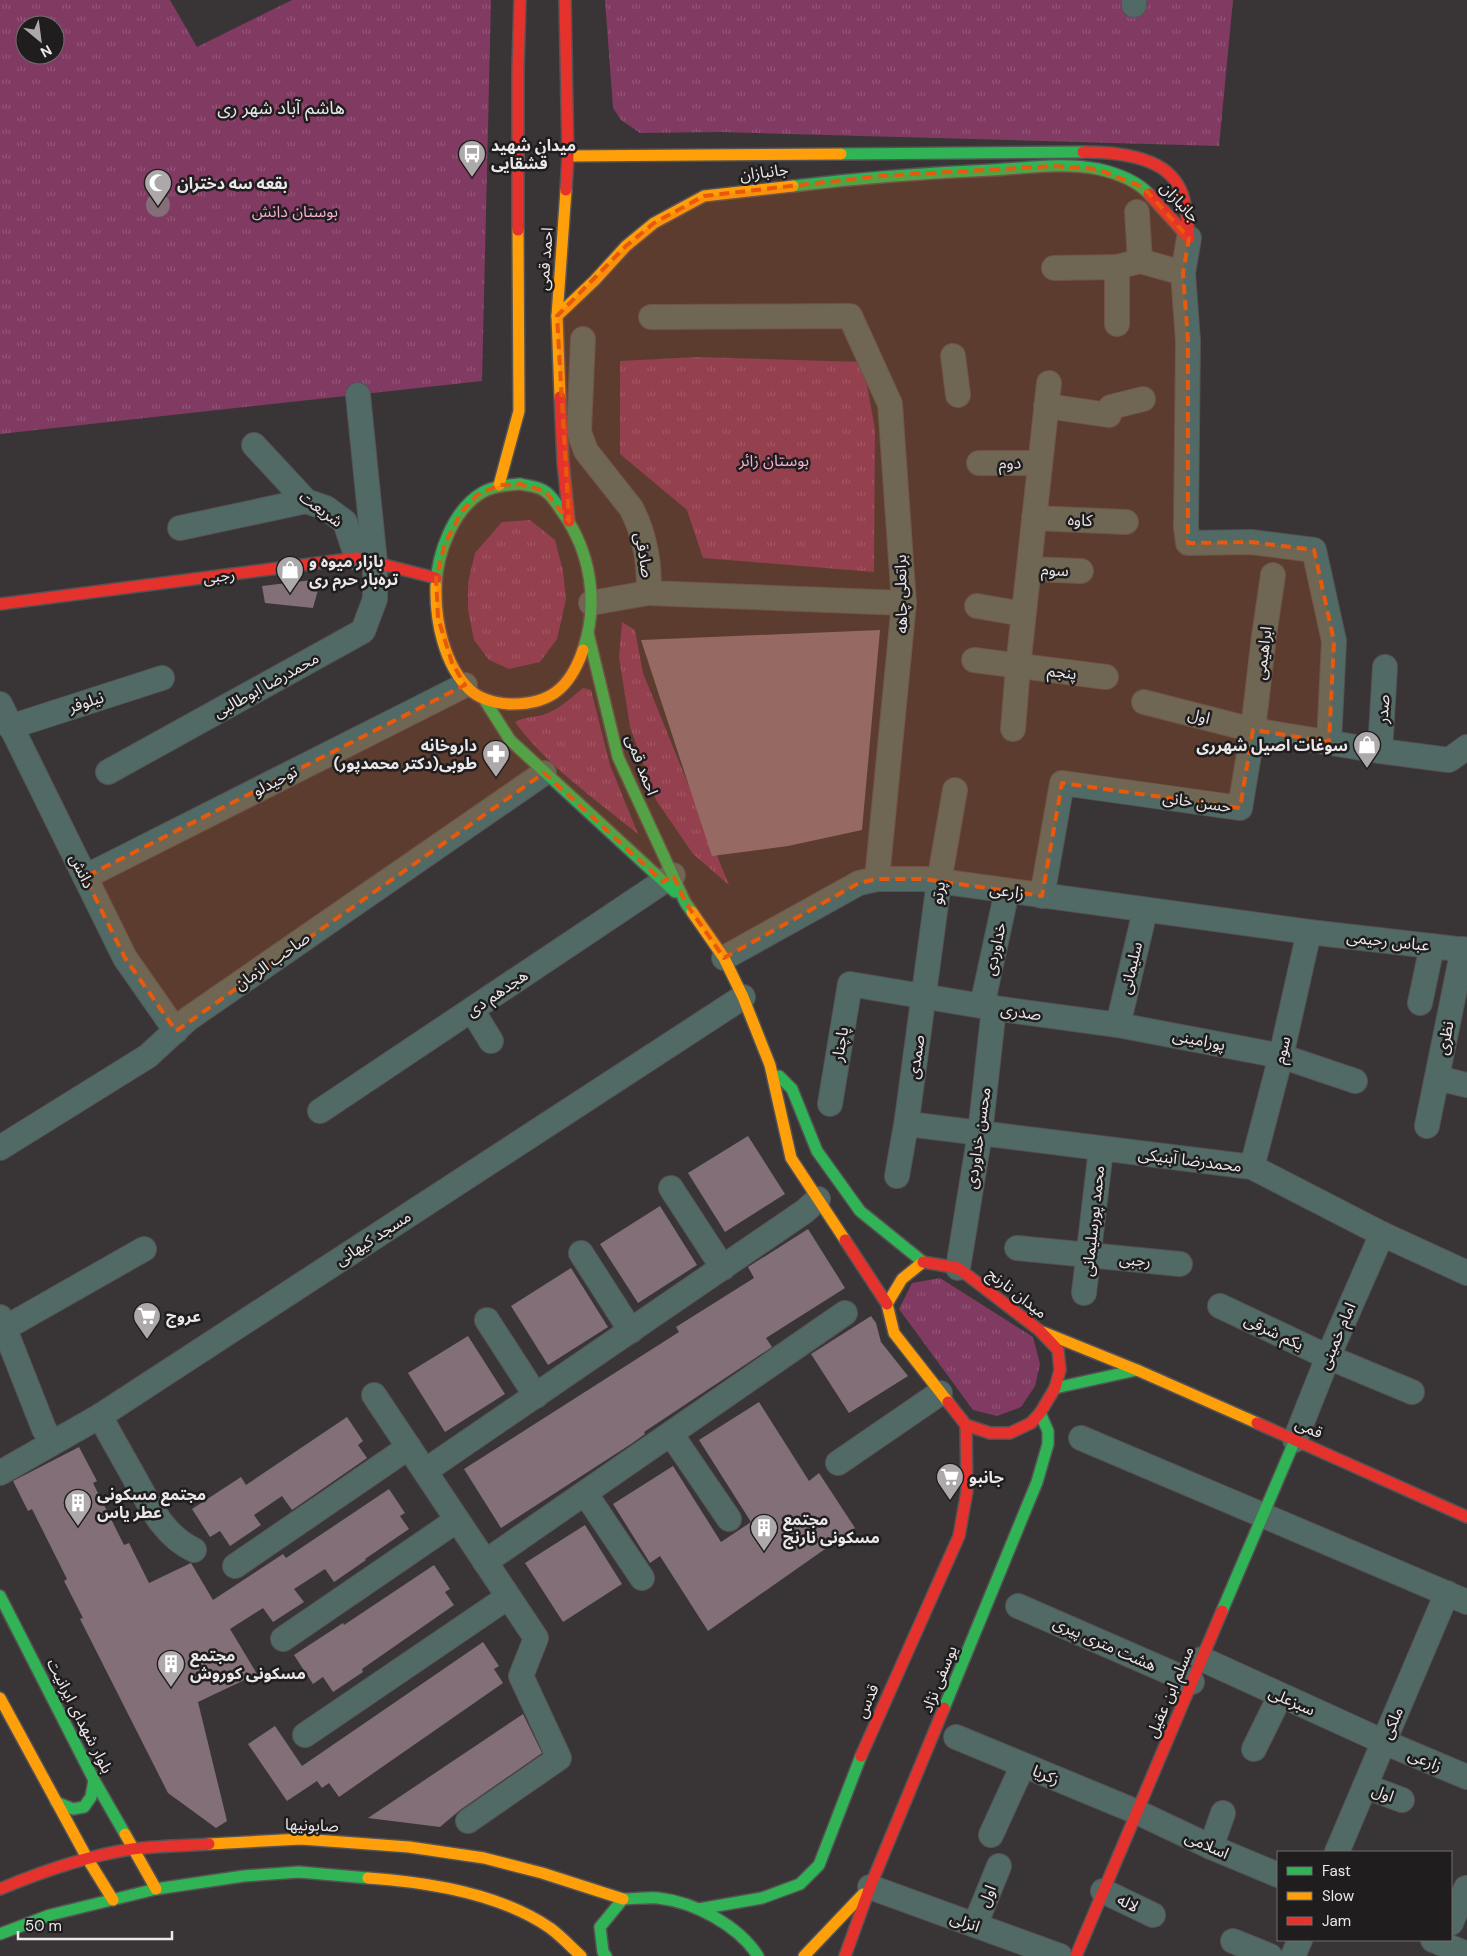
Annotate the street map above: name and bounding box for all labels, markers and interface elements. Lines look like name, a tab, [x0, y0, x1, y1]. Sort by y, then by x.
north arrow	[15, 15, 65, 65]
text: N	[37, 41, 55, 62]
district label: هاشم آباد شهر ری	[217, 96, 345, 121]
place label: میدان شهید قشقایی	[491, 135, 576, 174]
bus stop icon: میدان شهید قشقایی	[457, 139, 487, 178]
street label: جانبازان	[739, 159, 789, 185]
mosque icon: بقعه سه دختران	[143, 168, 173, 207]
place label: بقعه سه دختران	[177, 173, 288, 194]
street label: جانبازان	[1156, 177, 1204, 227]
park label: بوستان دانش	[252, 201, 338, 222]
street label: احمد قمی	[532, 227, 558, 291]
park label: بوستان زائر	[738, 450, 809, 471]
street label: دوم	[999, 452, 1021, 476]
street label: شریعت	[295, 486, 347, 532]
street label: کاوه	[1067, 509, 1093, 531]
street label: صادقی	[630, 531, 658, 579]
place label: بازار میوه و تره‌بار حرم ری	[309, 551, 398, 591]
street label: براتعلی چاهه	[890, 554, 912, 634]
shop icon: بازار میوه و تره‌بار حرم ری	[275, 555, 305, 594]
street label: سوم	[1040, 559, 1069, 583]
street label: رجبی	[202, 564, 236, 588]
street label: ابراهیمی	[1249, 625, 1277, 681]
street label: محمدرضا ابوطالبی	[209, 647, 323, 723]
street label: پنجم	[1046, 660, 1078, 686]
street label: نیلوفر	[65, 686, 106, 718]
street label: صدر	[1372, 694, 1394, 725]
street label: اول	[1186, 703, 1212, 729]
shop icon: سوغات اصیل شهرری	[1352, 730, 1382, 769]
street label: احمد قمی	[621, 732, 663, 798]
place label: داروخانه طوبی(دکتر محمدپور)	[333, 735, 477, 774]
place label: سوغات اصیل شهرری	[1196, 735, 1348, 756]
pharmacy icon: داروخانه طوبی(دکتر محمدپور)	[481, 739, 511, 778]
street label: توحیدلو	[249, 761, 301, 801]
street label: حسن خانی	[1161, 787, 1233, 817]
street label: دانش	[65, 850, 99, 892]
street label: زارعی	[988, 878, 1026, 904]
street label: پرتو	[926, 880, 950, 906]
street label: خداوردی	[979, 920, 1011, 978]
street label: عباس رحیمی	[1345, 926, 1431, 956]
street label: صاحب الزمان	[230, 927, 314, 995]
street label: سلیمانی	[1115, 940, 1147, 996]
street label: هجدهم دی	[462, 965, 533, 1023]
street label: صدری	[999, 999, 1043, 1025]
street label: نظری	[1431, 1019, 1459, 1057]
street label: پاچنار	[826, 1025, 853, 1064]
street label: پورامینی	[1171, 1025, 1227, 1056]
street label: صمدی	[903, 1034, 929, 1080]
street label: سوم	[1269, 1034, 1297, 1066]
street label: محسن خداوردی	[960, 1086, 996, 1190]
street label: محمدرضا آبنیکی	[1137, 1143, 1243, 1177]
street label: محمد پورسلیمانی	[1077, 1164, 1109, 1278]
street label: مسجد کیهانی	[331, 1206, 415, 1270]
street label: رجبی	[1118, 1248, 1152, 1272]
street label: میدان نارنج	[981, 1263, 1051, 1325]
street label: امام خمینی	[1314, 1299, 1362, 1373]
supermarket icon: عروج	[132, 1301, 162, 1340]
place label: عروج	[166, 1306, 201, 1328]
street label: یکم شرقی	[1240, 1309, 1307, 1357]
street label: قمی	[1292, 1413, 1326, 1443]
supermarket icon: جانبو	[935, 1462, 965, 1501]
place label: جانبو	[969, 1467, 1004, 1488]
place label: مجتمع مسکونی عطر یاس	[97, 1484, 206, 1523]
building icon: مجتمع مسکونی عطر یاس	[63, 1488, 93, 1527]
place label: مجتمع مسکونی نارنج	[783, 1509, 880, 1550]
building icon: مجتمع مسکونی نارنج	[749, 1513, 779, 1552]
street label: هشت متری پیری	[1050, 1612, 1160, 1676]
street label: یوسفی نژاد	[916, 1642, 962, 1716]
street label: مسلم ابن عقیل	[1141, 1643, 1201, 1742]
place label: مجتمع مسکونی کوروش	[190, 1645, 306, 1684]
building icon: مجتمع مسکونی کوروش	[156, 1649, 186, 1688]
street label: بلوار شهدای ایرانیت	[42, 1655, 118, 1777]
street label: قدس	[850, 1681, 884, 1721]
street label: سبزعلی	[1266, 1682, 1318, 1720]
street label: ملکی	[1376, 1704, 1408, 1742]
street label: زارعی	[1405, 1744, 1445, 1776]
street label: زکریا	[1029, 1760, 1063, 1790]
street label: اول	[1369, 1779, 1397, 1807]
street label: صابونیها	[285, 1814, 339, 1836]
street label: اسلامی	[1182, 1826, 1232, 1864]
legend	[1277, 1851, 1452, 1941]
text: Fast	[1322, 1861, 1351, 1881]
street label: اول	[973, 1882, 1001, 1910]
text: Slow	[1322, 1886, 1355, 1906]
street label: لاله	[1114, 1889, 1142, 1917]
street label: انزلی	[947, 1907, 983, 1937]
scale bar	[18, 1908, 171, 1940]
text: Jam	[1322, 1911, 1351, 1931]
text: 50 m	[25, 1916, 62, 1936]

